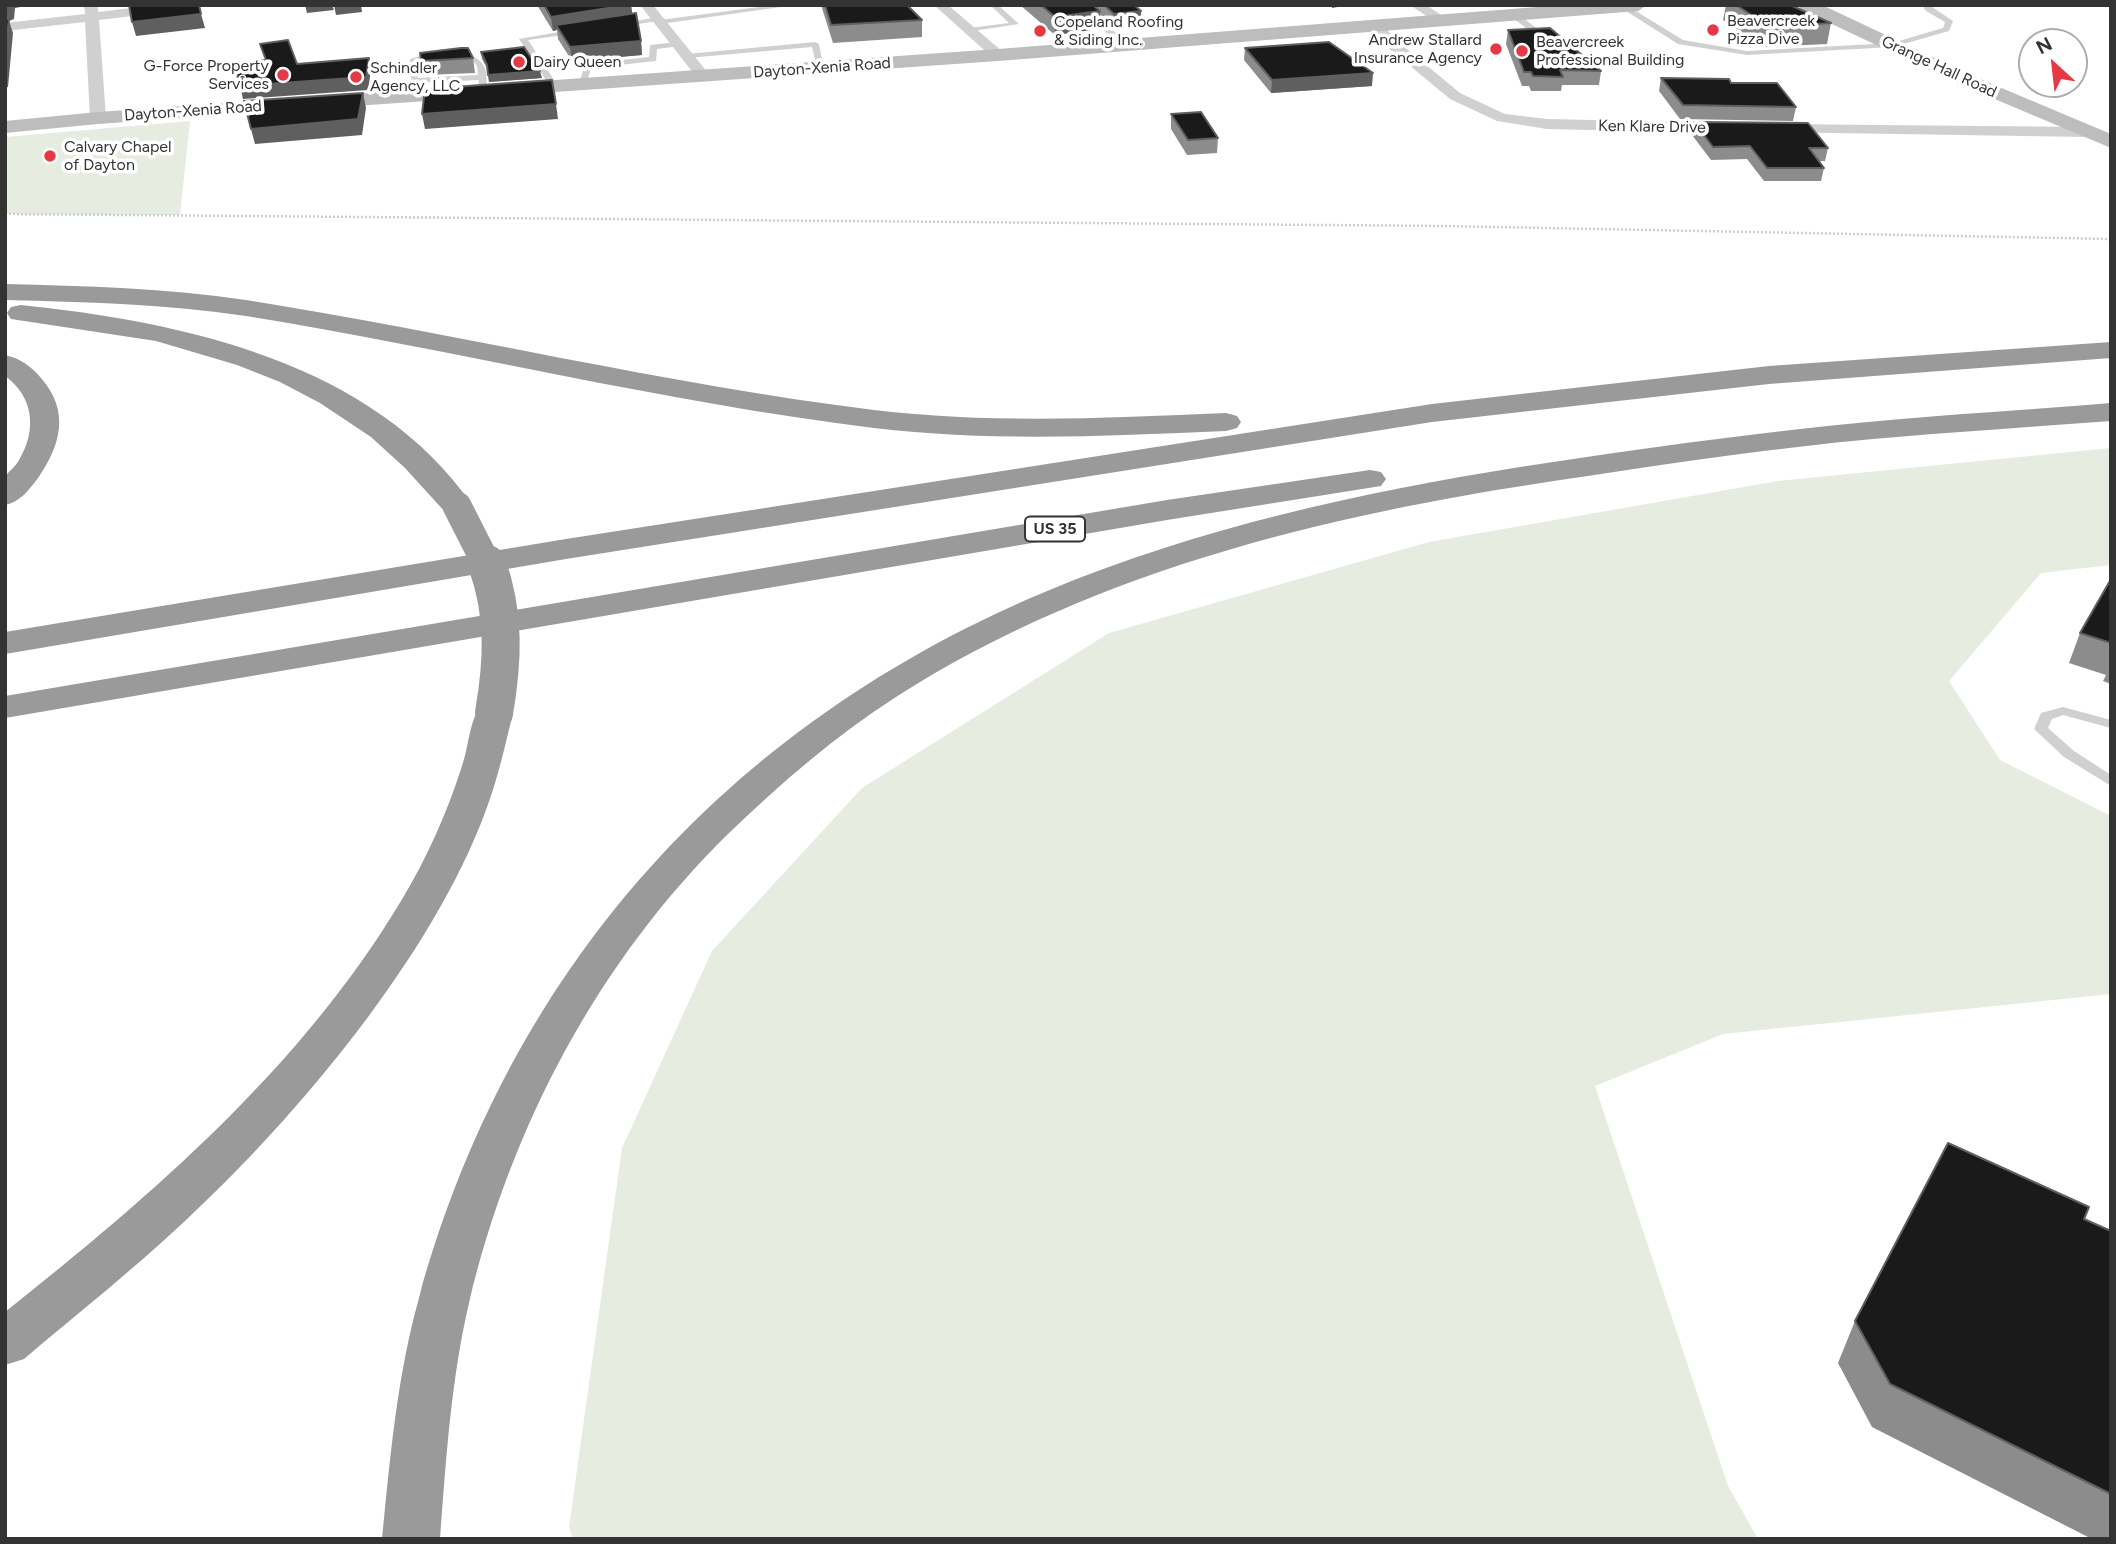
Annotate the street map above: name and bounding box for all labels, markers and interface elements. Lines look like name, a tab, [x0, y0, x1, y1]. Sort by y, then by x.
place label: Beavercreek Pizza Dive	[1727, 11, 1815, 49]
place label: Copeland Roofing & Siding Inc.	[1054, 12, 1183, 50]
marker: Beavercreek Pizza Dive	[1705, 22, 1721, 38]
marker: Copeland Roofing & Siding Inc.	[1032, 23, 1048, 39]
north arrow	[2018, 28, 2088, 98]
place label: Andrew Stallard Insurance Agency	[1354, 30, 1482, 68]
place label: Beavercreek Professional Building	[1536, 32, 1684, 70]
street label: Grange Hall Road	[1878, 32, 2000, 102]
text: N	[2032, 32, 2056, 59]
marker: Andrew Stallard Insurance Agency	[1488, 41, 1504, 57]
marker: Beavercreek Professional Building	[1514, 43, 1530, 59]
place label: Dairy Queen	[533, 52, 621, 72]
marker: Dairy Queen	[511, 54, 527, 70]
street label: Dayton-Xenia Road	[752, 54, 892, 82]
place label: G-Force Property Services	[144, 56, 269, 94]
place label: Schindler Agency, LLC	[370, 58, 460, 96]
marker: G-Force Property Services	[275, 67, 291, 83]
marker: Schindler Agency, LLC	[348, 69, 364, 85]
street label: Dayton-Xenia Road	[123, 97, 263, 125]
street label: Ken Klare Drive	[1598, 116, 1706, 138]
place label: Calvary Chapel of Dayton	[64, 137, 172, 175]
marker: Calvary Chapel of Dayton	[42, 148, 58, 164]
road number: US 35	[1025, 516, 1085, 542]

